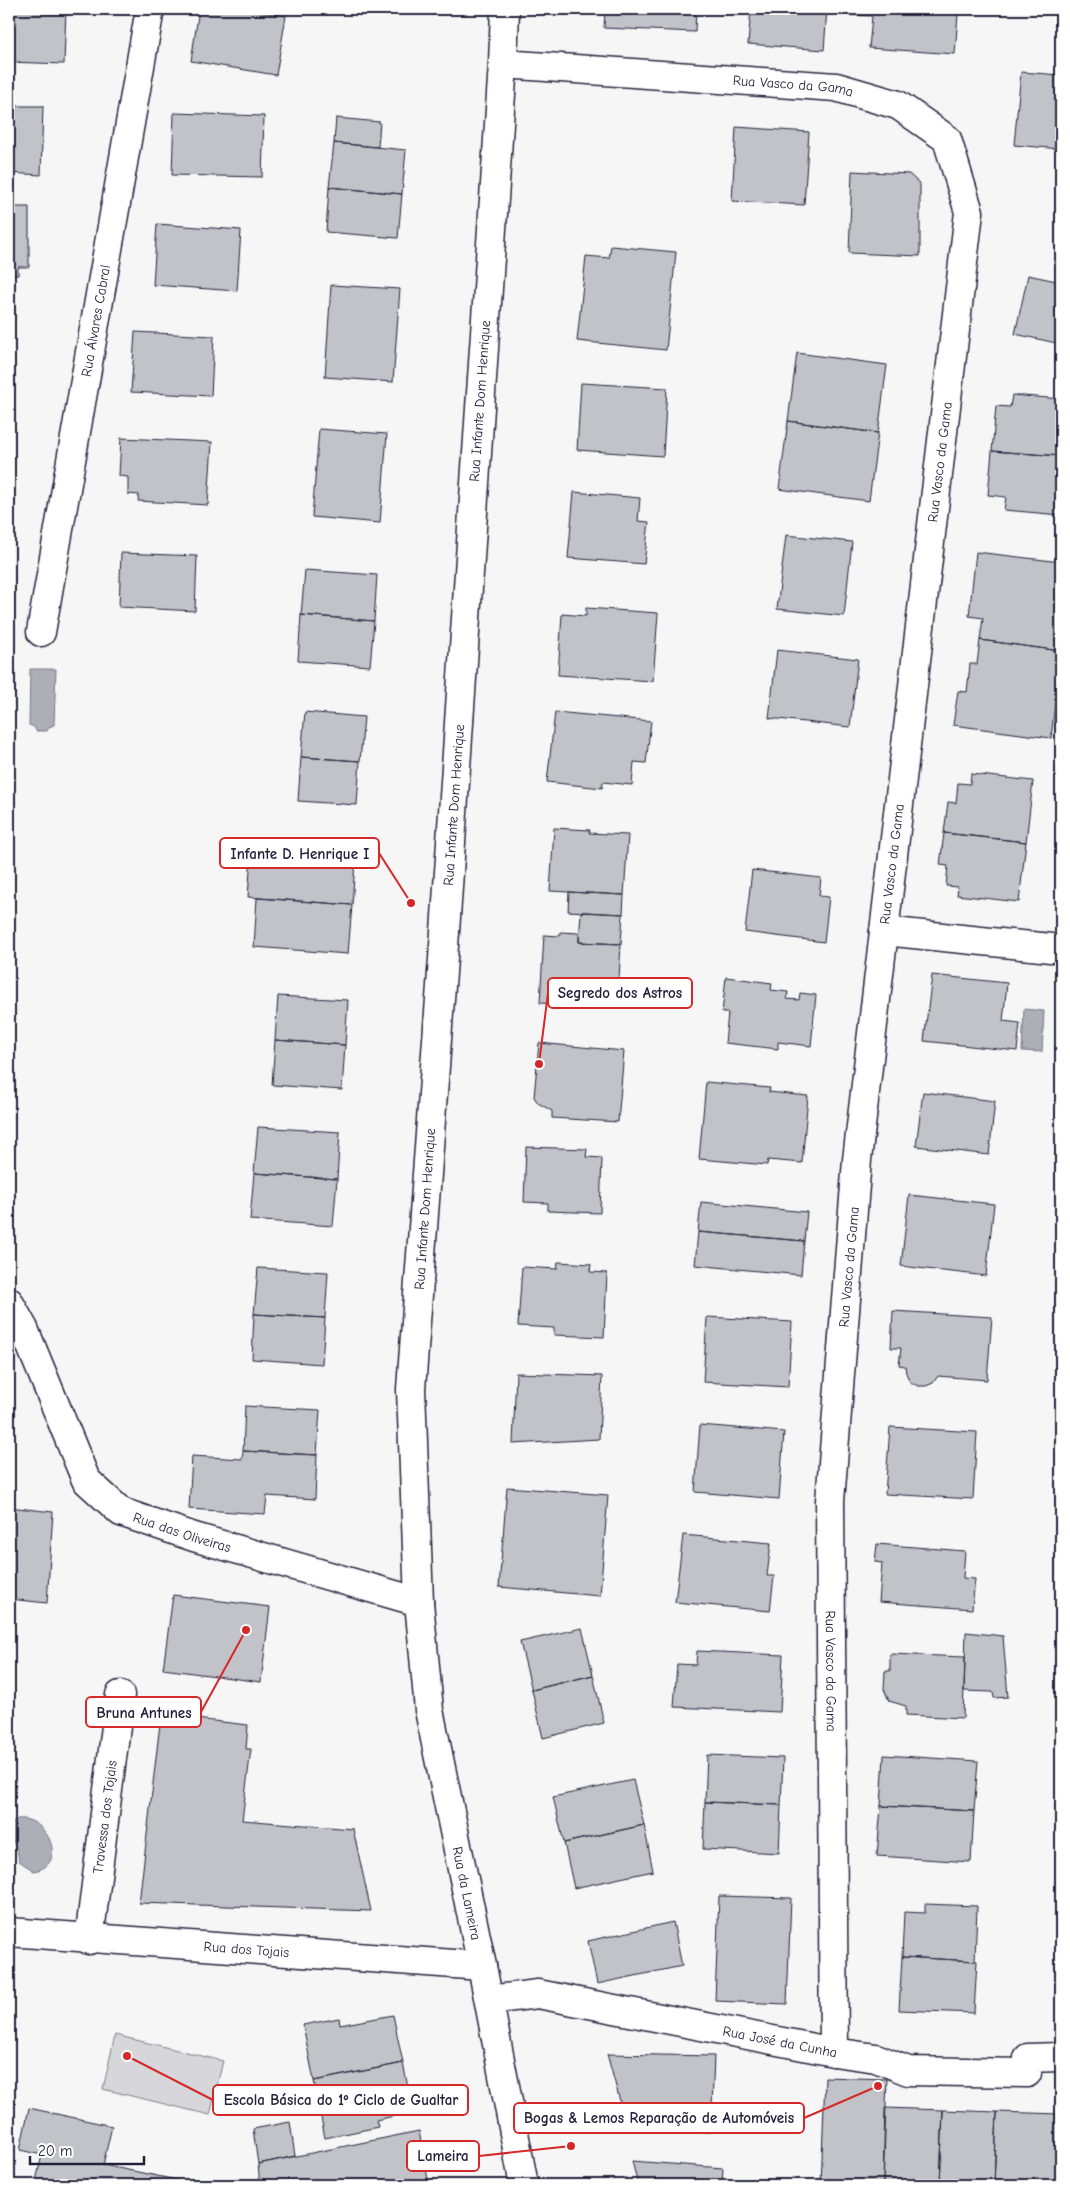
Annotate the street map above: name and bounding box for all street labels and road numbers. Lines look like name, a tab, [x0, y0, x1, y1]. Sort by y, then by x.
street label: Rua Vasco da Gama	[732, 71, 856, 100]
street label: Rua Álvares Cabral	[77, 263, 114, 378]
street label: Rua Infante Dom Henrique	[466, 320, 494, 482]
street label: Rua Vasco da Gama	[924, 401, 956, 523]
street label: Rua Infante Dom Henrique	[440, 724, 468, 886]
street label: Rua Vasco da Gama	[876, 803, 908, 925]
street label: Rua Infante Dom Henrique	[411, 1128, 439, 1290]
street label: Rua Vasco da Gama	[835, 1206, 863, 1328]
street label: Rua das Oliveiras	[131, 1508, 233, 1556]
street label: Rua Vasco da Gama	[822, 1610, 840, 1732]
street label: Travessa dos Tojais	[89, 1759, 120, 1875]
street label: Rua da Lameira	[449, 1845, 485, 1942]
street label: Rua dos Tojais	[203, 1938, 290, 1961]
street label: Rua José da Cunha	[721, 2022, 839, 2061]

